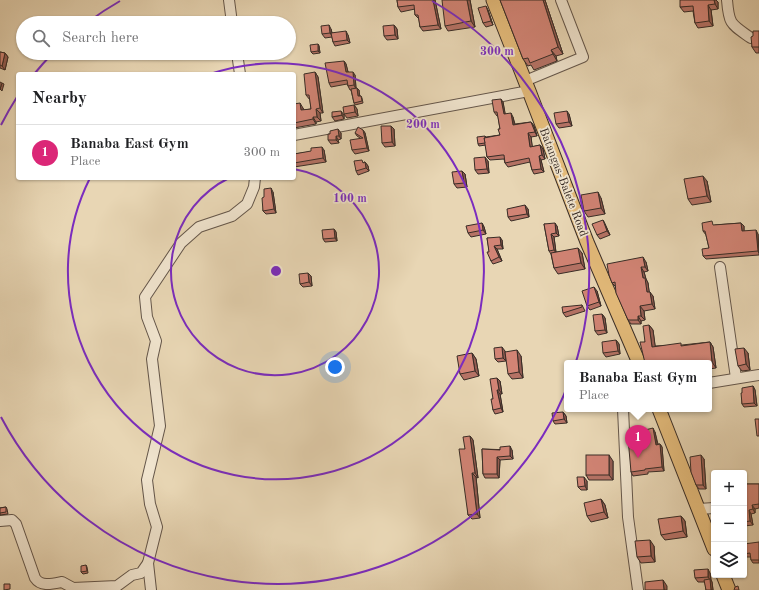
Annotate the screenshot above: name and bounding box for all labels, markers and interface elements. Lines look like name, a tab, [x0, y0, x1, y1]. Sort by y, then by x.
search box	[16, 16, 296, 60]
icon: search	[30, 27, 52, 49]
text: Search here	[62, 31, 139, 46]
text: 300 m	[480, 46, 514, 58]
text: Nearby	[32, 90, 87, 107]
text: 200 m	[406, 119, 440, 131]
street label: Batangas-Balete Road	[537, 126, 589, 239]
text: Banaba East Gym	[70, 137, 189, 152]
text: 1	[41, 146, 49, 159]
text: 300 m	[243, 146, 280, 159]
text: Place	[70, 155, 100, 168]
text: 100 m	[333, 193, 367, 205]
centre of rings	[269, 264, 283, 278]
your location	[325, 357, 345, 377]
popup	[564, 360, 712, 412]
text: Banaba East Gym	[579, 371, 697, 386]
text: Place	[579, 389, 609, 402]
pin: 1	[625, 425, 651, 458]
map controls	[711, 470, 747, 578]
button: +	[711, 470, 747, 506]
button: −	[711, 506, 747, 542]
button: layers	[711, 542, 747, 578]

